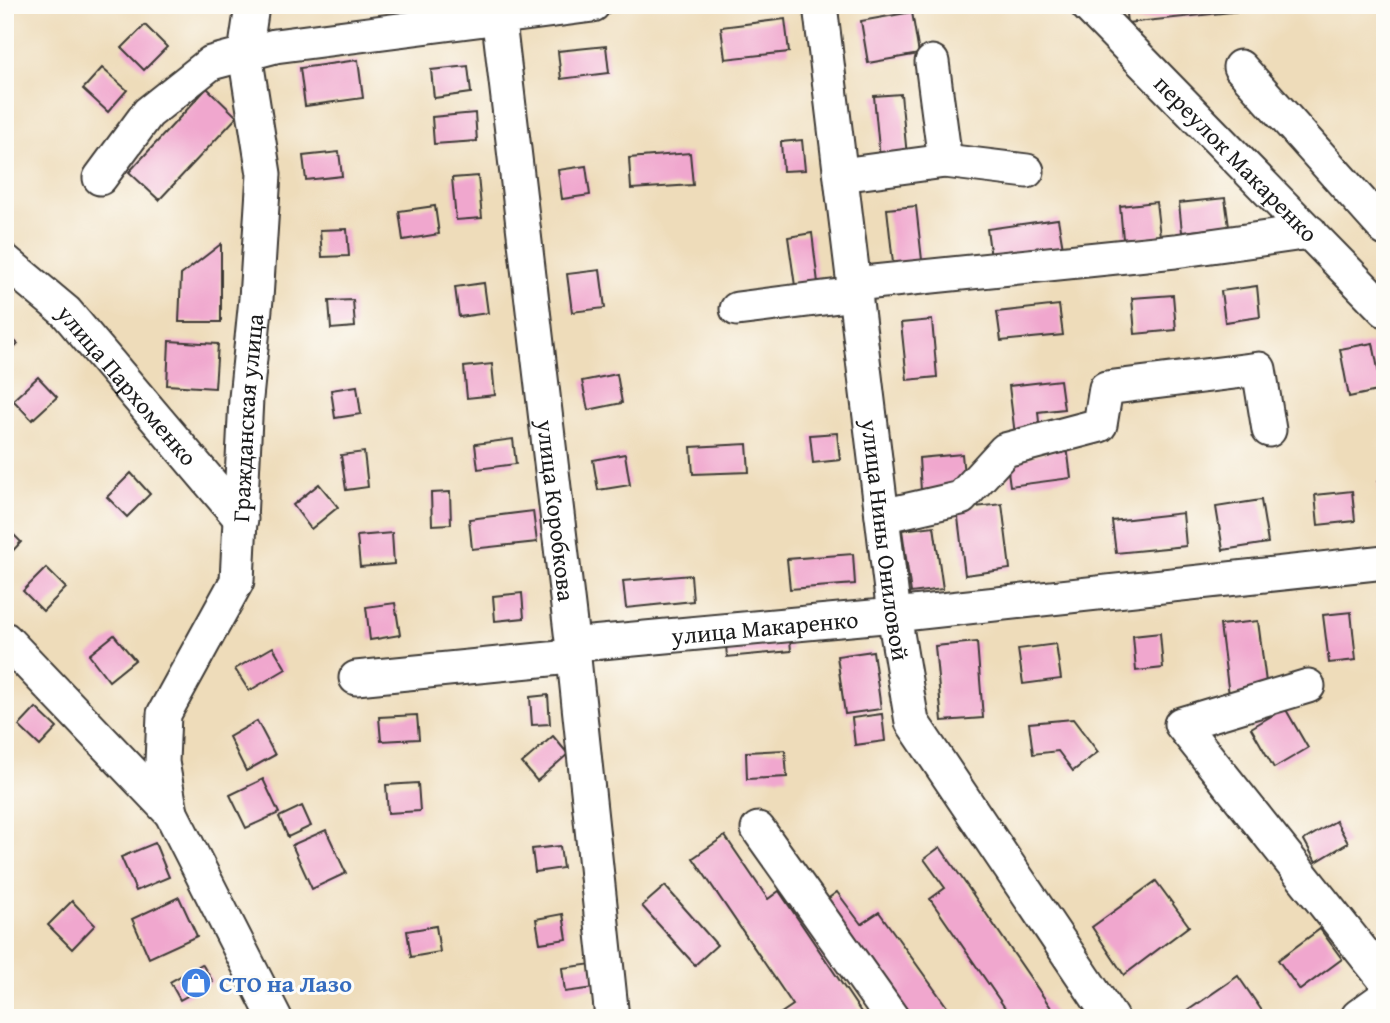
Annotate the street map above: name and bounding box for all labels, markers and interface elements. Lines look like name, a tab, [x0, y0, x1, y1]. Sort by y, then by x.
street label: переулок Макаренко	[1147, 67, 1327, 250]
street label: улица Пархоменко	[49, 296, 206, 473]
street label: Гражданская улица	[222, 311, 272, 523]
street label: улица Нины Ониловой	[853, 416, 919, 663]
street label: улица Коробкова	[528, 417, 585, 604]
street label: улица Макаренко	[669, 601, 860, 653]
shop icon: СТО на Лазо	[179, 966, 213, 1000]
place label: СТО на Лазо	[219, 966, 352, 1001]

